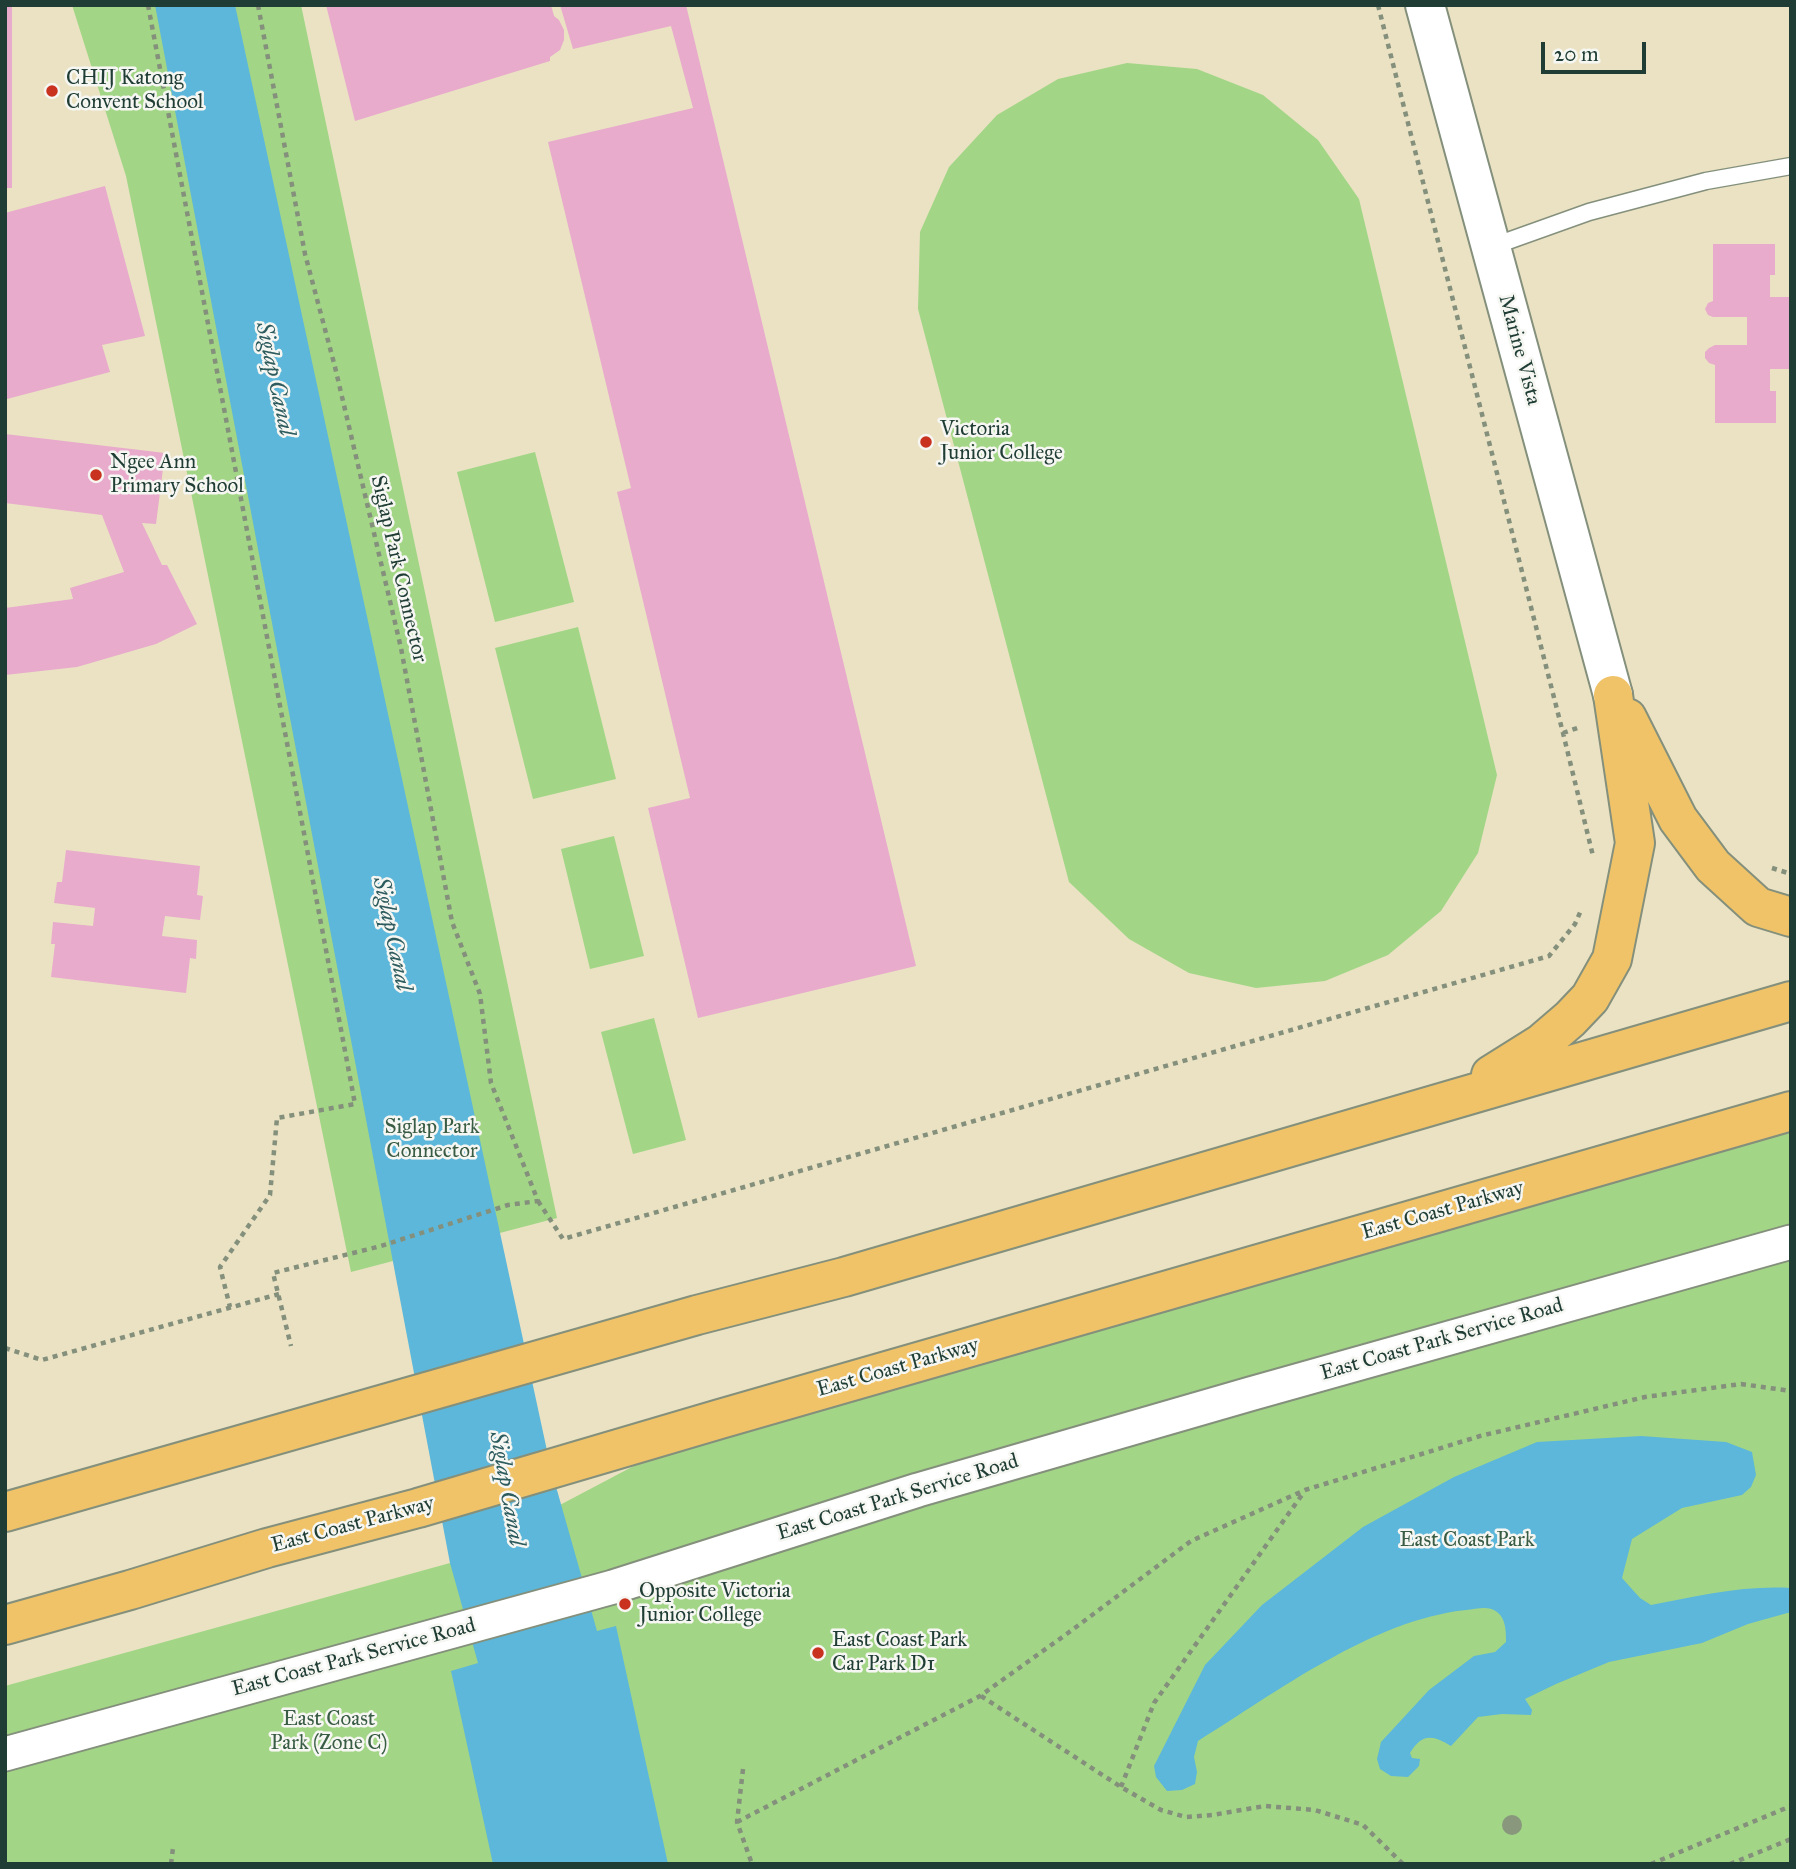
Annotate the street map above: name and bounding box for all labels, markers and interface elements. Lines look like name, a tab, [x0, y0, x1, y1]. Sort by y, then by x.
scale bar	[1544, 28, 1649, 72]
text: 20 m	[1554, 41, 1599, 67]
place label: CHIJ Katong Convent School	[66, 66, 204, 116]
marker: CHIJ Katong Convent School	[44, 83, 60, 99]
street label: Marine Vista	[1492, 292, 1546, 408]
water label: Siglap Canal	[248, 320, 300, 438]
place label: Victoria Junior College	[940, 417, 1063, 467]
marker: Victoria Junior College	[918, 434, 934, 450]
place label: Ngee Ann Primary School	[110, 450, 244, 500]
marker: Ngee Ann Primary School	[88, 467, 104, 483]
street label: Siglap Park Connector	[364, 473, 432, 665]
water label: Siglap Canal	[365, 875, 417, 993]
park label: Siglap Park Connector	[384, 1115, 480, 1165]
street label: East Coast Parkway	[1359, 1176, 1527, 1246]
street label: East Coast Park Service Road	[1318, 1293, 1566, 1387]
street label: East Coast Parkway	[814, 1333, 982, 1403]
water label: Siglap Canal	[482, 1430, 530, 1548]
street label: East Coast Park Service Road	[774, 1449, 1022, 1547]
street label: East Coast Parkway	[269, 1491, 437, 1559]
park label: East Coast Park	[1399, 1528, 1535, 1554]
place label: Opposite Victoria Junior College	[639, 1579, 791, 1629]
marker: Opposite Victoria Junior College	[617, 1596, 633, 1612]
street label: East Coast Park Service Road	[229, 1613, 479, 1703]
place label: East Coast Park Car Park D1	[832, 1628, 967, 1678]
marker: East Coast Park Car Park D1	[810, 1645, 826, 1661]
park label: East Coast Park (Zone C)	[270, 1707, 388, 1757]

